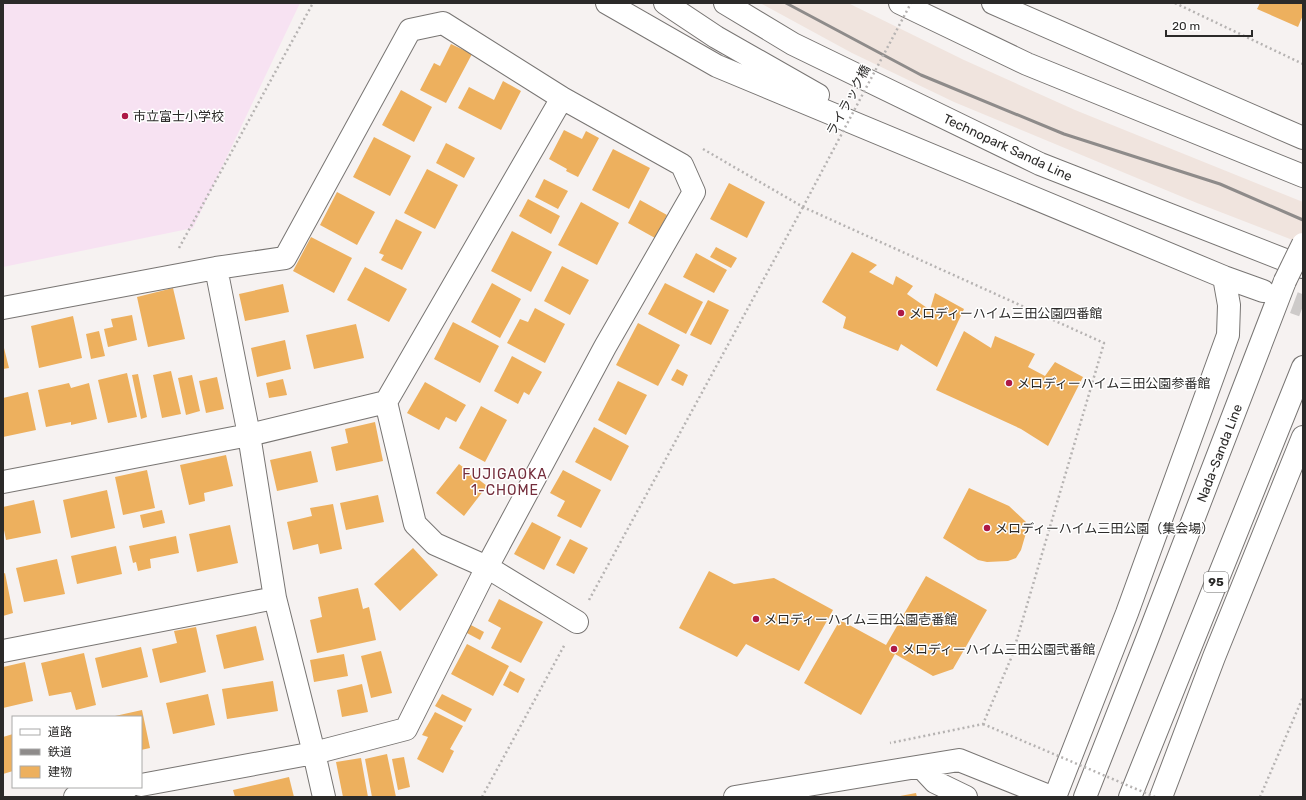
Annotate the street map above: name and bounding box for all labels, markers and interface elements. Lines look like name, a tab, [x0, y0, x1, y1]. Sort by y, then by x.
scale bar	[1166, 12, 1252, 38]
text: 20 m	[1172, 19, 1200, 33]
street label: ライラック橋	[824, 62, 873, 138]
place label: 市立富士小学校	[133, 109, 224, 124]
marker: 市立富士小学校	[120, 111, 130, 121]
street label: Technopark Sanda Line	[941, 111, 1075, 184]
place label: メロディーハイム三田公園四番館	[909, 306, 1102, 321]
marker: メロディーハイム三田公園四番館	[896, 308, 906, 318]
place label: メロディーハイム三田公園参番館	[1017, 376, 1210, 391]
marker: メロディーハイム三田公園参番館	[1004, 378, 1014, 388]
street label: Nada-Sanda Line	[1194, 402, 1245, 504]
district label: FUJIGAOKA 1-CHOME	[462, 466, 548, 499]
place label: メロディーハイム三田公園（集会場）	[995, 521, 1214, 536]
marker: メロディーハイム三田公園（集会場）	[982, 523, 992, 533]
road number: 95	[1204, 572, 1228, 592]
place label: メロディーハイム三田公園壱番館	[764, 612, 957, 627]
marker: メロディーハイム三田公園壱番館	[751, 614, 761, 624]
place label: メロディーハイム三田公園弐番館	[902, 642, 1095, 657]
marker: メロディーハイム三田公園弐番館	[889, 644, 899, 654]
legend	[12, 716, 142, 788]
text: 道路	[48, 725, 72, 739]
text: 鉄道	[48, 745, 72, 759]
text: 建物	[48, 765, 72, 779]

